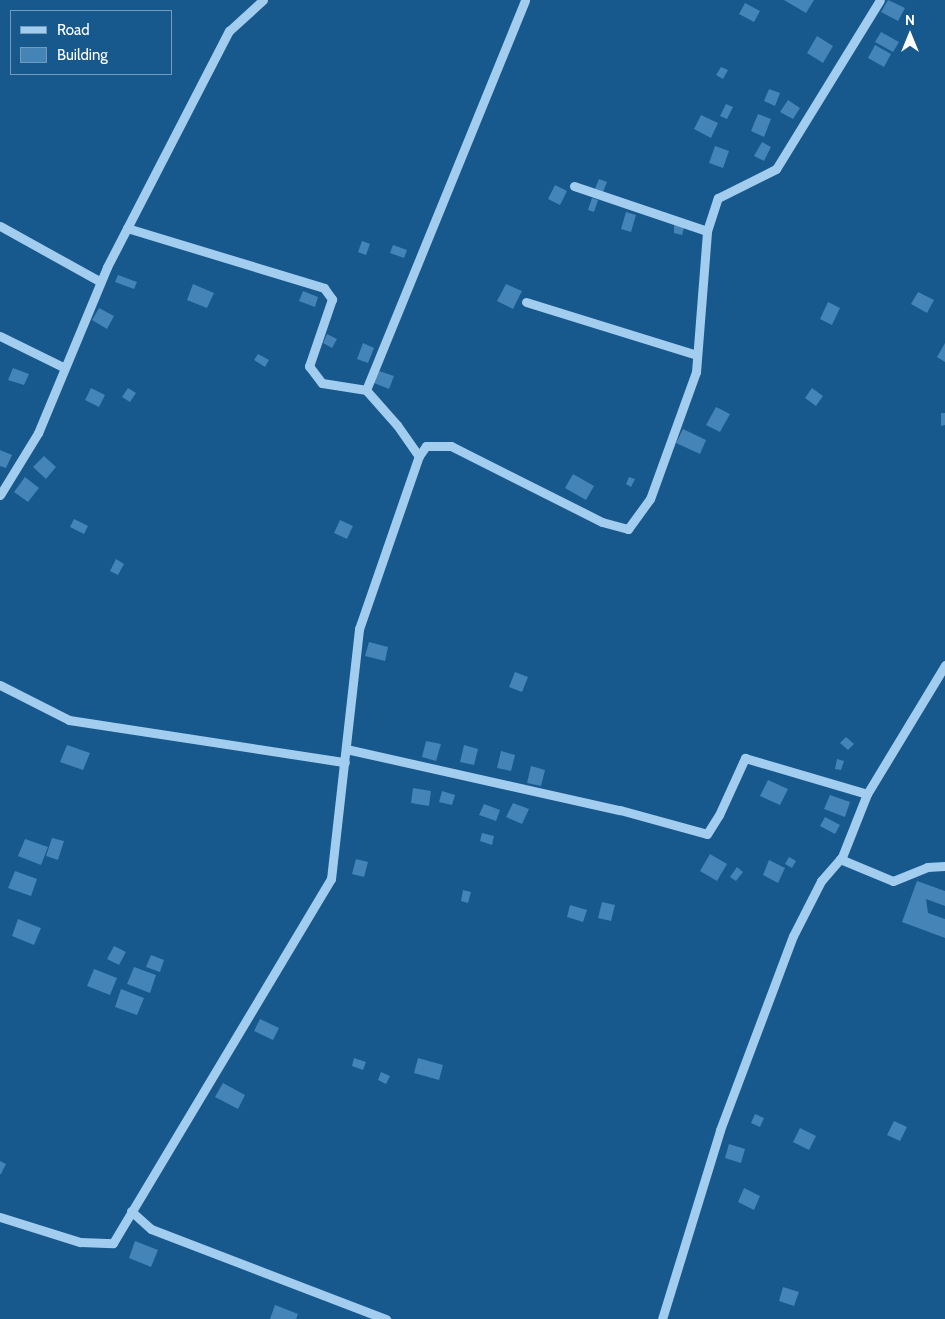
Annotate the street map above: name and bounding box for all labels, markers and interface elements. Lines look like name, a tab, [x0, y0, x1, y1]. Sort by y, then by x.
legend	[10, 10, 172, 75]
north arrow	[885, 10, 935, 60]
text: N	[905, 11, 915, 29]
text: Road	[57, 21, 90, 39]
text: Building	[57, 46, 108, 64]

